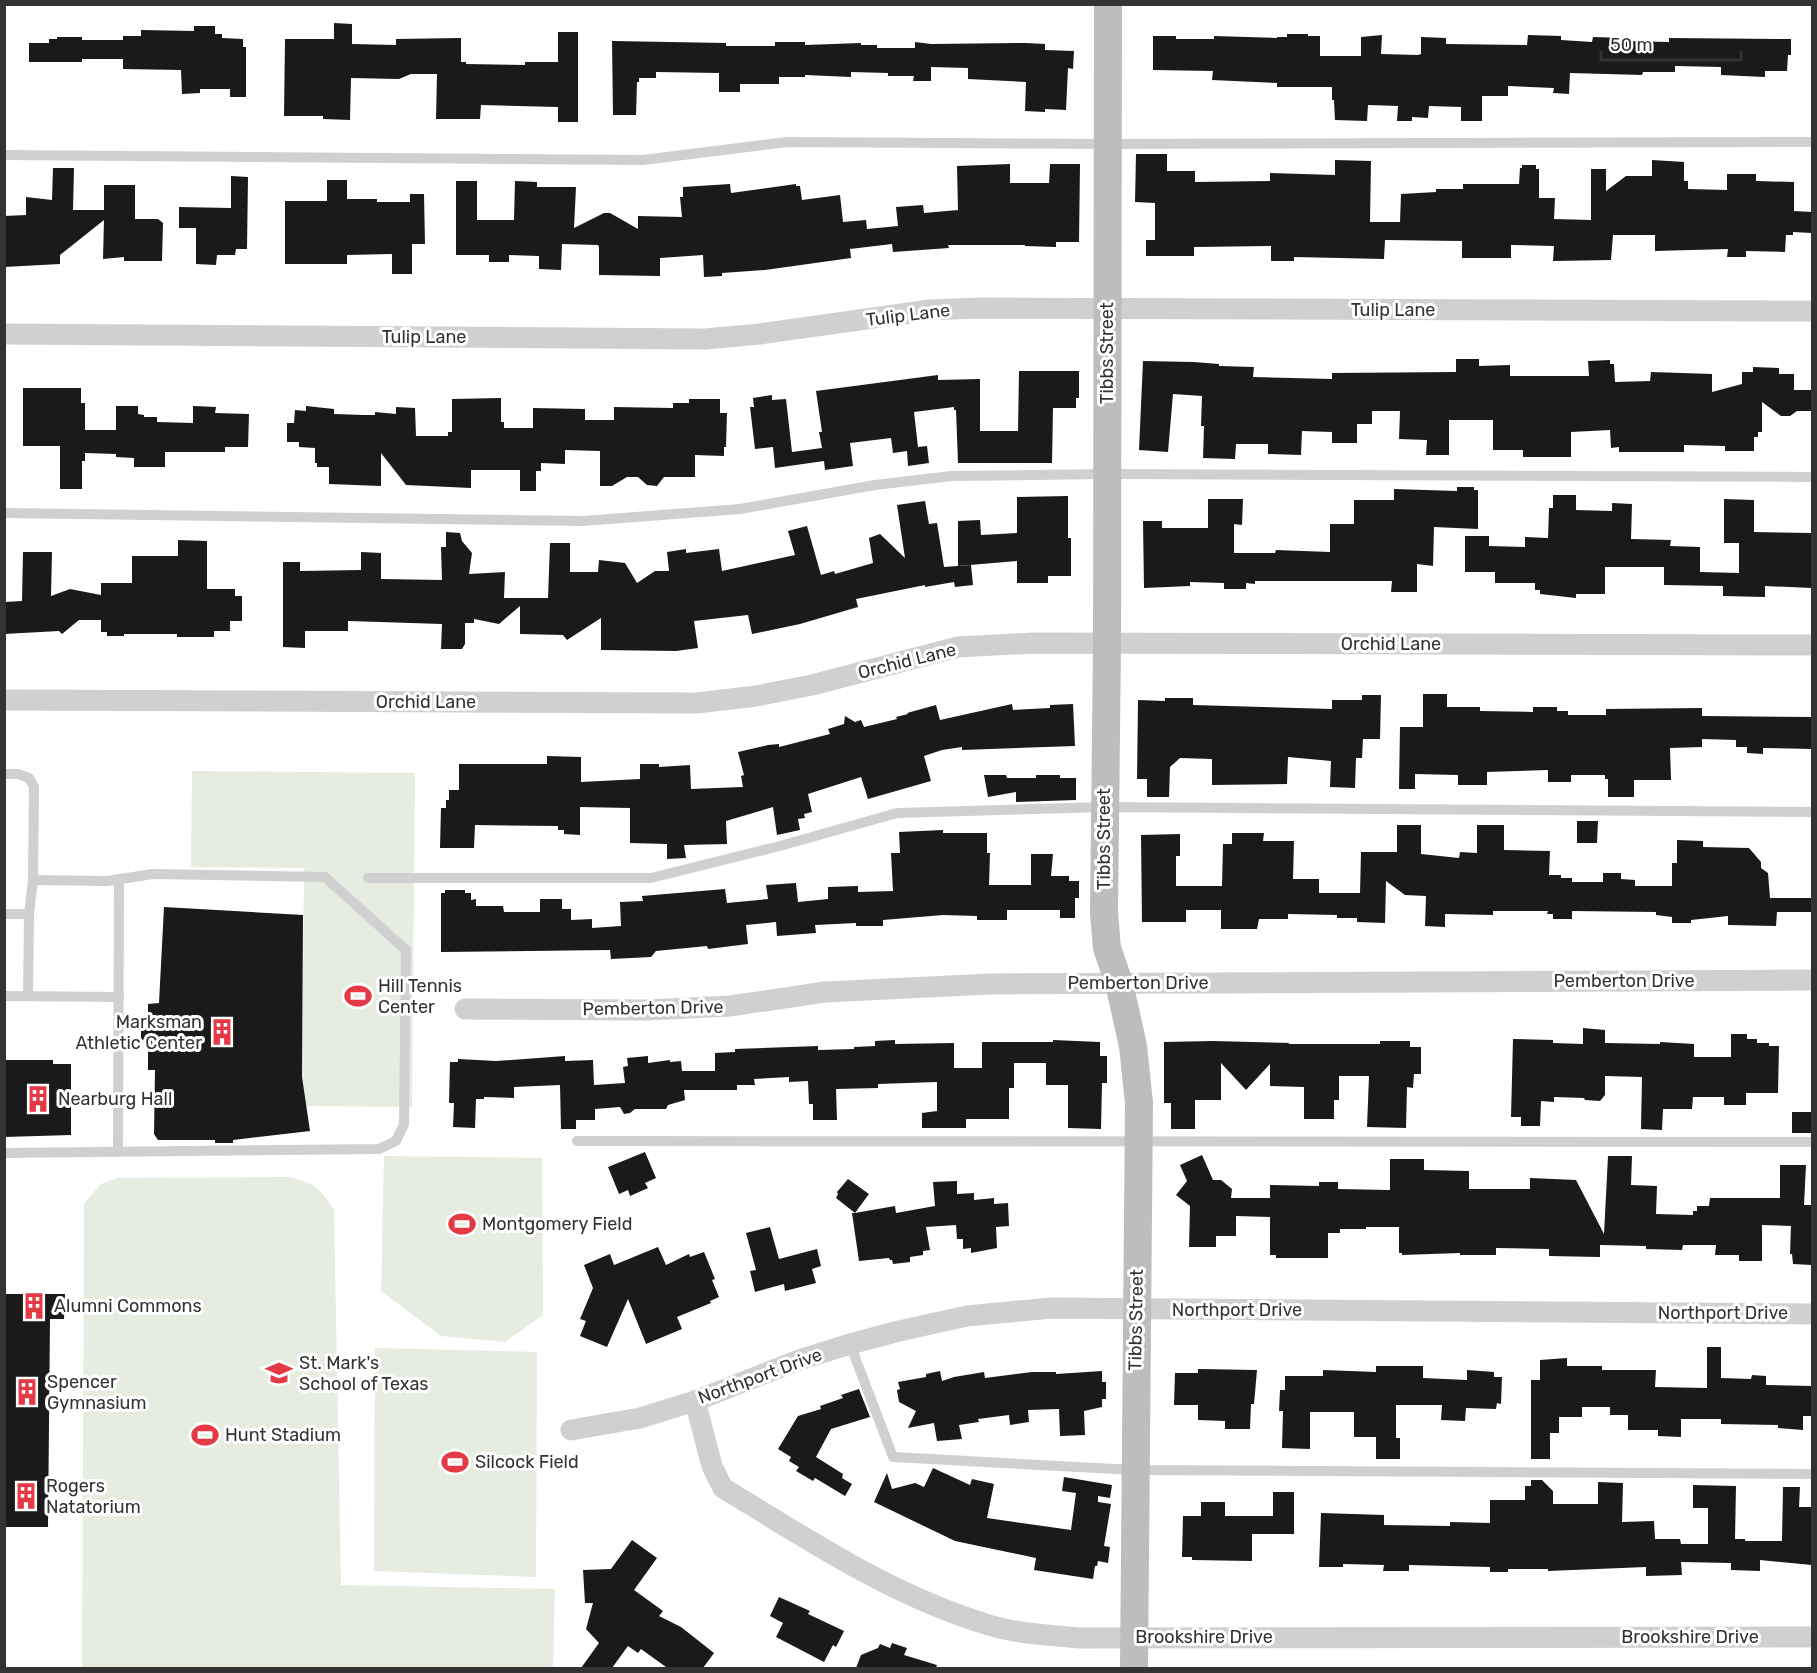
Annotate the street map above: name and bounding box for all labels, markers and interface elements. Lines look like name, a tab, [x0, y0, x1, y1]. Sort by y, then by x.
scale bar	[1601, 24, 1740, 62]
text: 50 m	[1610, 34, 1653, 56]
street label: Tulip Lane	[865, 299, 951, 331]
street label: Tulip Lane	[1351, 299, 1435, 321]
street label: Tibbs Street	[1096, 302, 1118, 404]
street label: Tulip Lane	[382, 326, 466, 348]
street label: Orchid Lane	[1341, 633, 1441, 655]
street label: Orchid Lane	[856, 638, 958, 684]
street label: Orchid Lane	[376, 691, 476, 713]
street label: Tibbs Street	[1093, 788, 1115, 890]
street label: Pemberton Drive	[1553, 970, 1695, 992]
street label: Pemberton Drive	[1067, 972, 1209, 994]
place label: Hill Tennis Center	[378, 975, 462, 1018]
sports icon: Hill Tennis Center	[343, 981, 373, 1011]
street label: Pemberton Drive	[582, 996, 724, 1020]
place label: Marksman Athletic Center	[75, 1011, 202, 1054]
building icon: Marksman Athletic Center	[207, 1017, 237, 1047]
building icon: Nearburg Hall	[23, 1084, 53, 1114]
place label: Nearburg Hall	[58, 1088, 172, 1110]
sports icon: Montgomery Field	[447, 1209, 477, 1239]
place label: Montgomery Field	[482, 1213, 632, 1235]
street label: Tibbs Street	[1124, 1269, 1148, 1371]
building icon: Alumni Commons	[19, 1291, 49, 1321]
place label: Alumni Commons	[54, 1295, 202, 1317]
street label: Northport Drive	[1172, 1299, 1302, 1321]
street label: Northport Drive	[1658, 1302, 1788, 1324]
street label: Northport Drive	[695, 1343, 825, 1409]
place label: St. Mark's School of Texas	[299, 1352, 429, 1395]
school or university icon: St. Mark's School of Texas	[264, 1358, 294, 1388]
place label: Spencer Gymnasium	[47, 1371, 146, 1414]
building icon: Spencer Gymnasium	[12, 1377, 42, 1407]
sports icon: Hunt Stadium	[190, 1420, 220, 1450]
place label: Hunt Stadium	[225, 1424, 341, 1446]
sports icon: Silcock Field	[440, 1447, 470, 1477]
place label: Silcock Field	[475, 1451, 579, 1473]
place label: Rogers Natatorium	[46, 1475, 141, 1518]
building icon: Rogers Natatorium	[11, 1481, 41, 1511]
street label: Brookshire Drive	[1135, 1626, 1273, 1648]
street label: Brookshire Drive	[1621, 1626, 1759, 1648]

